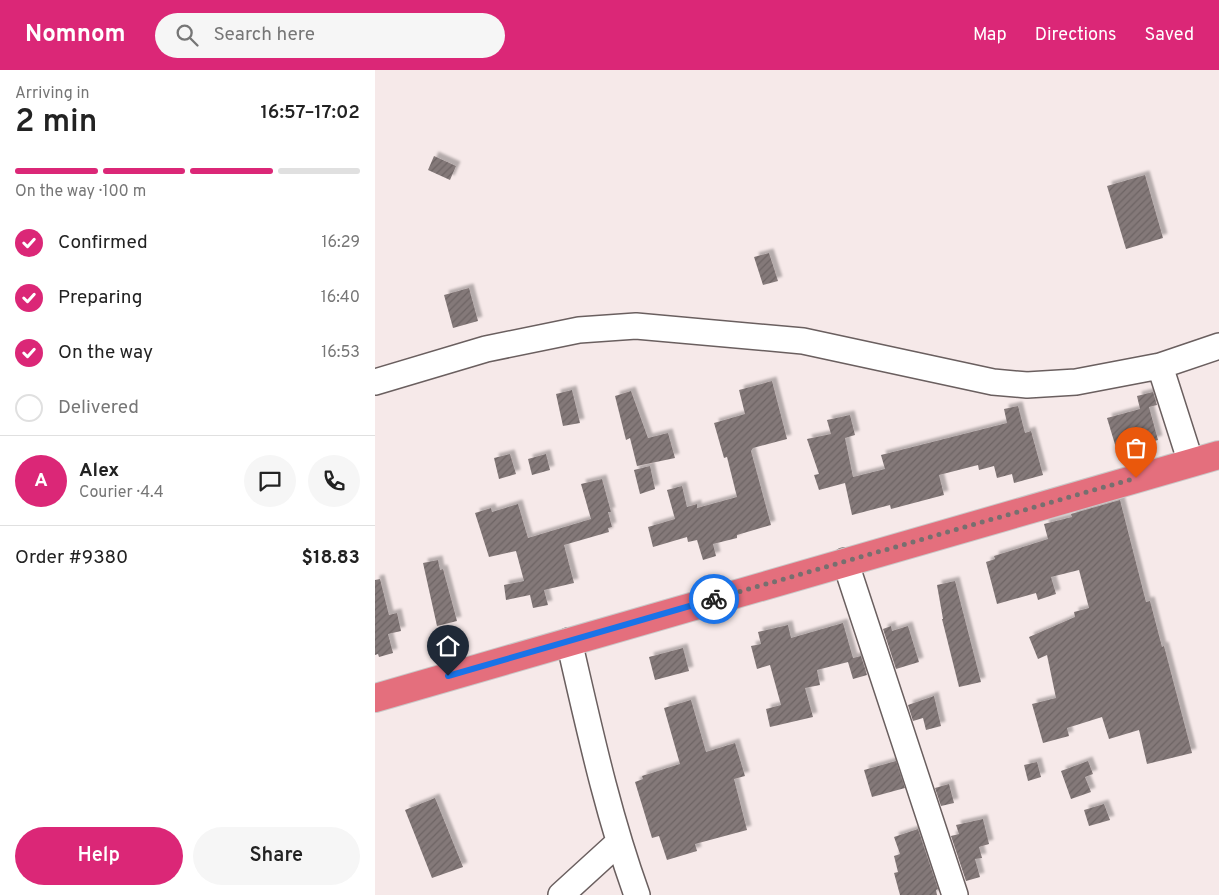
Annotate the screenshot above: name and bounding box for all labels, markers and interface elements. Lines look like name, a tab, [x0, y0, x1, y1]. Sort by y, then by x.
search box	[155, 13, 505, 58]
text: Nomnom	[25, 20, 125, 50]
icon: search	[173, 21, 201, 49]
text: Search here	[213, 23, 315, 47]
text: Map	[973, 24, 1007, 47]
text: Directions	[1035, 24, 1117, 47]
text: Saved	[1145, 24, 1194, 47]
text: Arriving in	[15, 84, 90, 104]
text: 16:57–17:02	[260, 101, 360, 125]
text: 2 min	[15, 103, 97, 143]
text: On the way · 100 m	[15, 182, 146, 202]
icon: check	[15, 229, 43, 257]
text: Confirmed	[58, 231, 148, 255]
text: 16:29	[322, 233, 360, 253]
icon: check	[15, 284, 43, 312]
text: Preparing	[58, 286, 142, 310]
text: 16:40	[321, 288, 360, 308]
icon: check	[15, 339, 43, 367]
text: On the way	[58, 341, 153, 365]
text: 16:53	[321, 343, 360, 363]
text: Delivered	[58, 396, 139, 420]
pin	[1115, 427, 1157, 478]
icon: bag	[1122, 434, 1150, 462]
button: chat	[244, 455, 296, 507]
button: phone	[308, 455, 360, 507]
text: Alex	[79, 459, 119, 483]
text: A	[34, 469, 48, 493]
text: Courier · 4.4	[79, 483, 164, 503]
text: Order #9380	[15, 546, 128, 570]
text: $18.83	[301, 546, 360, 570]
courier	[689, 574, 739, 624]
icon: bike	[700, 585, 728, 613]
pin	[427, 625, 469, 676]
icon: home	[434, 632, 462, 660]
button: Help	[15, 827, 183, 885]
button: Share	[193, 827, 360, 885]

